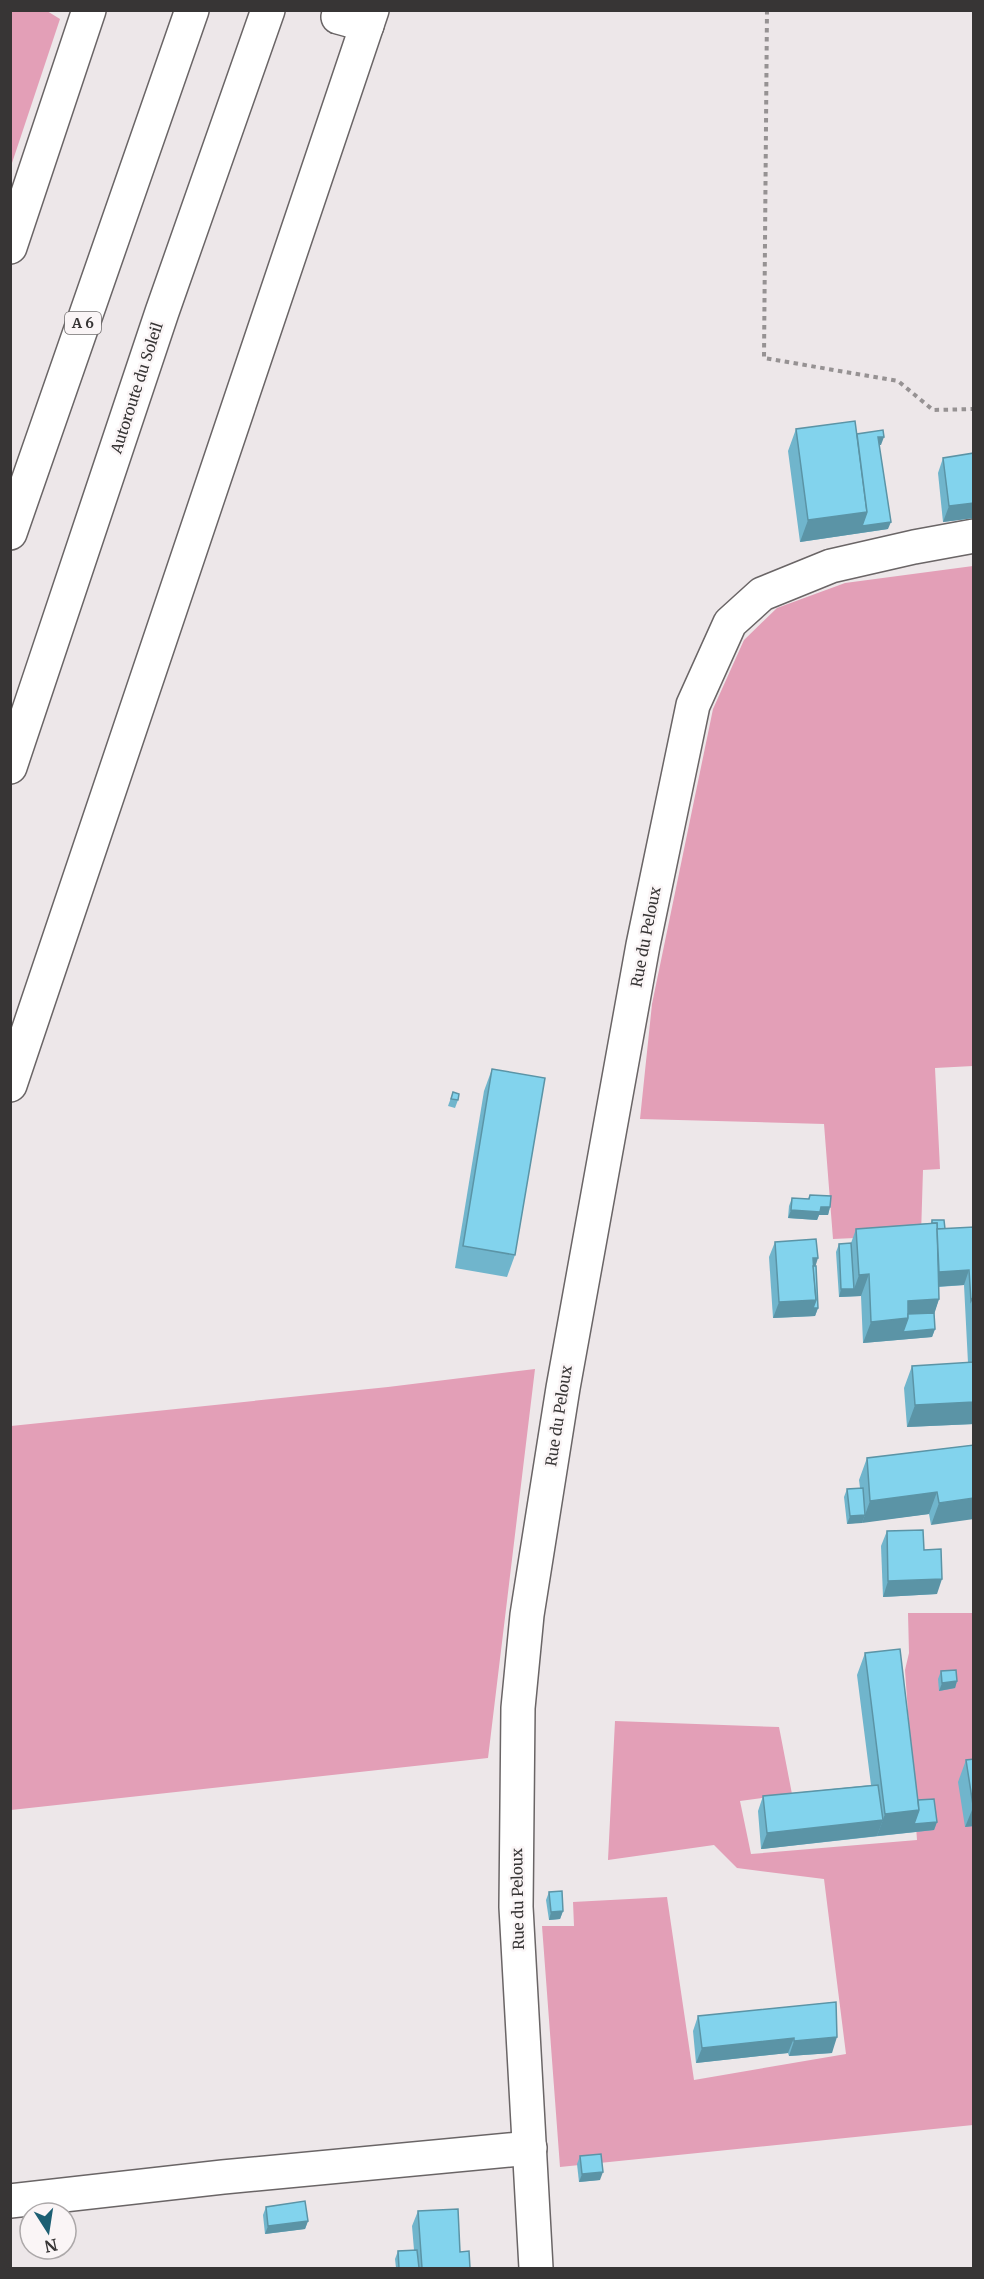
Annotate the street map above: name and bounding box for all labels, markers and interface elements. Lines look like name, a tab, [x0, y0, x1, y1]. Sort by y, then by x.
road number: A 6	[65, 312, 101, 334]
street label: Autoroute du Soleil	[106, 320, 167, 457]
street label: Rue du Peloux	[626, 885, 665, 989]
street label: Rue du Peloux	[541, 1364, 576, 1468]
street label: Rue du Peloux	[507, 1848, 528, 1950]
north arrow	[18, 2201, 78, 2261]
text: N	[43, 2235, 59, 2257]

